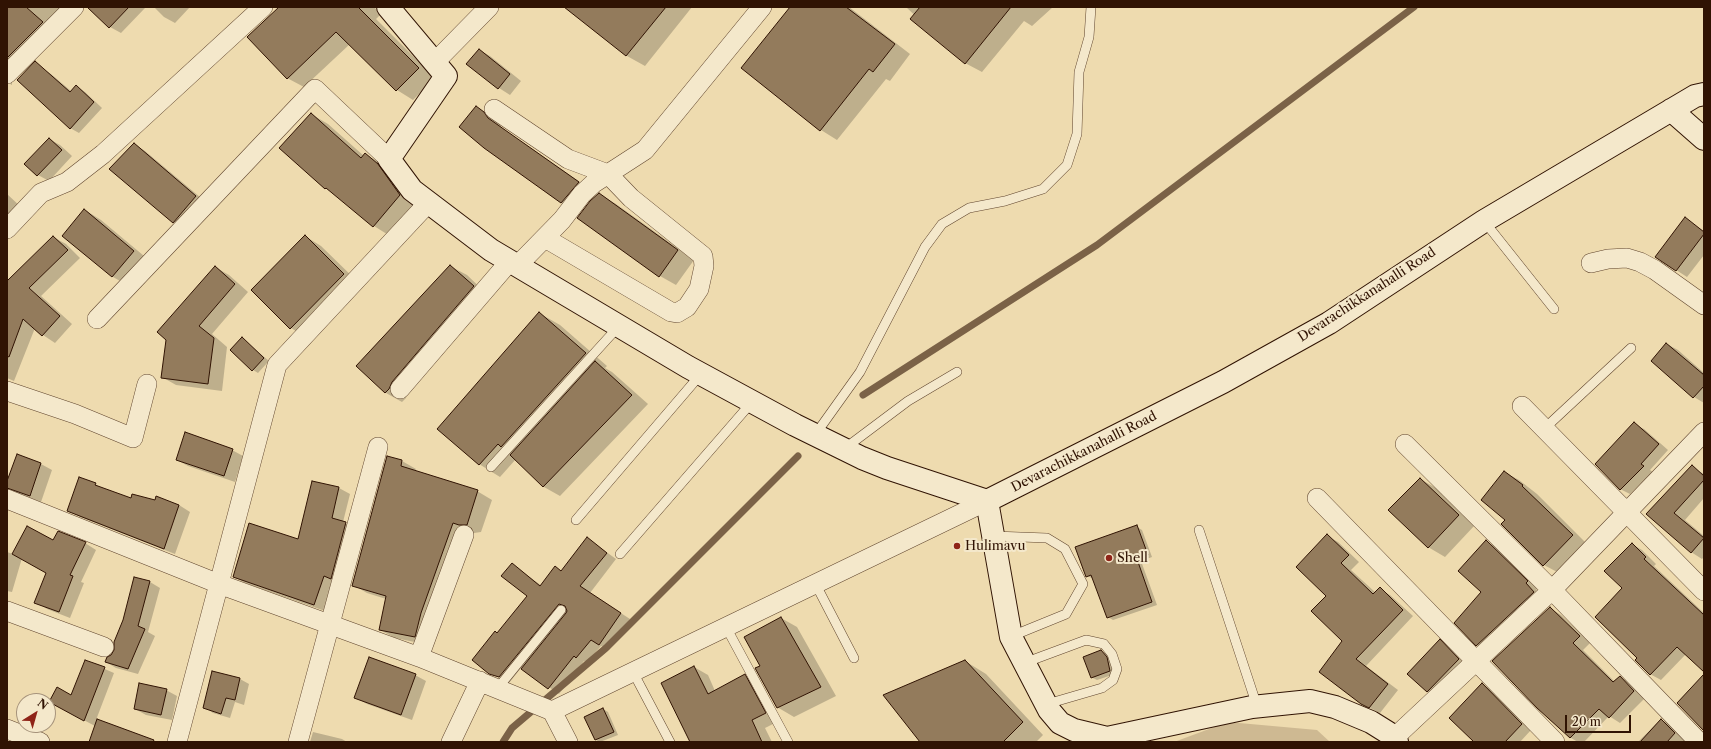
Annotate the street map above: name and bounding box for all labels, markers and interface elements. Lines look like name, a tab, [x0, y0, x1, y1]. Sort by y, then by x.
street label: Devarachikkanahalli Road	[1295, 245, 1439, 345]
street label: Devarachikkanahalli Road	[1009, 408, 1159, 496]
place label: Hulimavu	[965, 538, 1025, 554]
marker: Hulimavu	[952, 541, 962, 551]
place label: Shell	[1117, 550, 1148, 566]
marker: Shell	[1104, 553, 1114, 563]
north arrow	[16, 693, 56, 733]
text: N	[35, 696, 51, 713]
scale bar	[1567, 707, 1633, 733]
text: 20 m	[1572, 714, 1601, 729]

